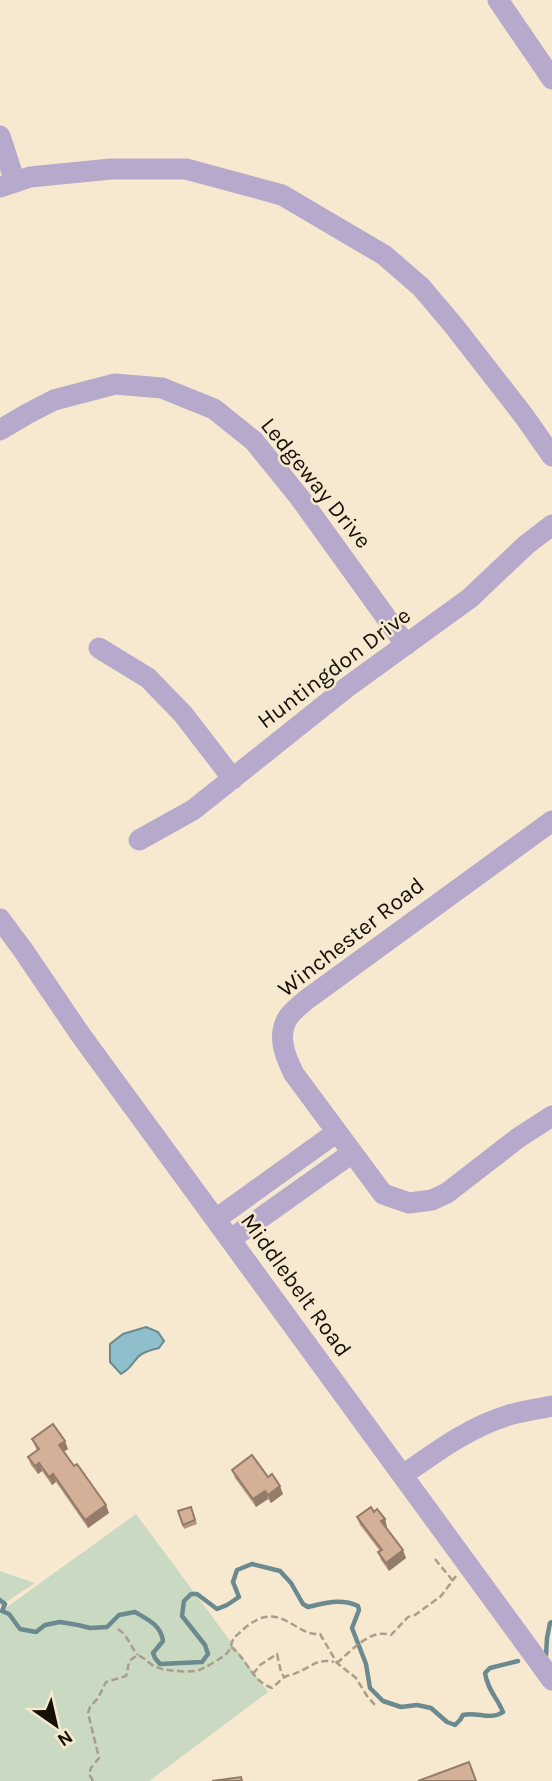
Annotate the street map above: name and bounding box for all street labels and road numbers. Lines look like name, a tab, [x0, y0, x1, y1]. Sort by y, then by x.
street label: Ledgeway Drive	[255, 412, 377, 554]
street label: Huntingdon Drive	[252, 602, 416, 734]
street label: Winchester Road	[273, 872, 429, 1002]
street label: Middlebelt Road	[235, 1208, 357, 1362]

